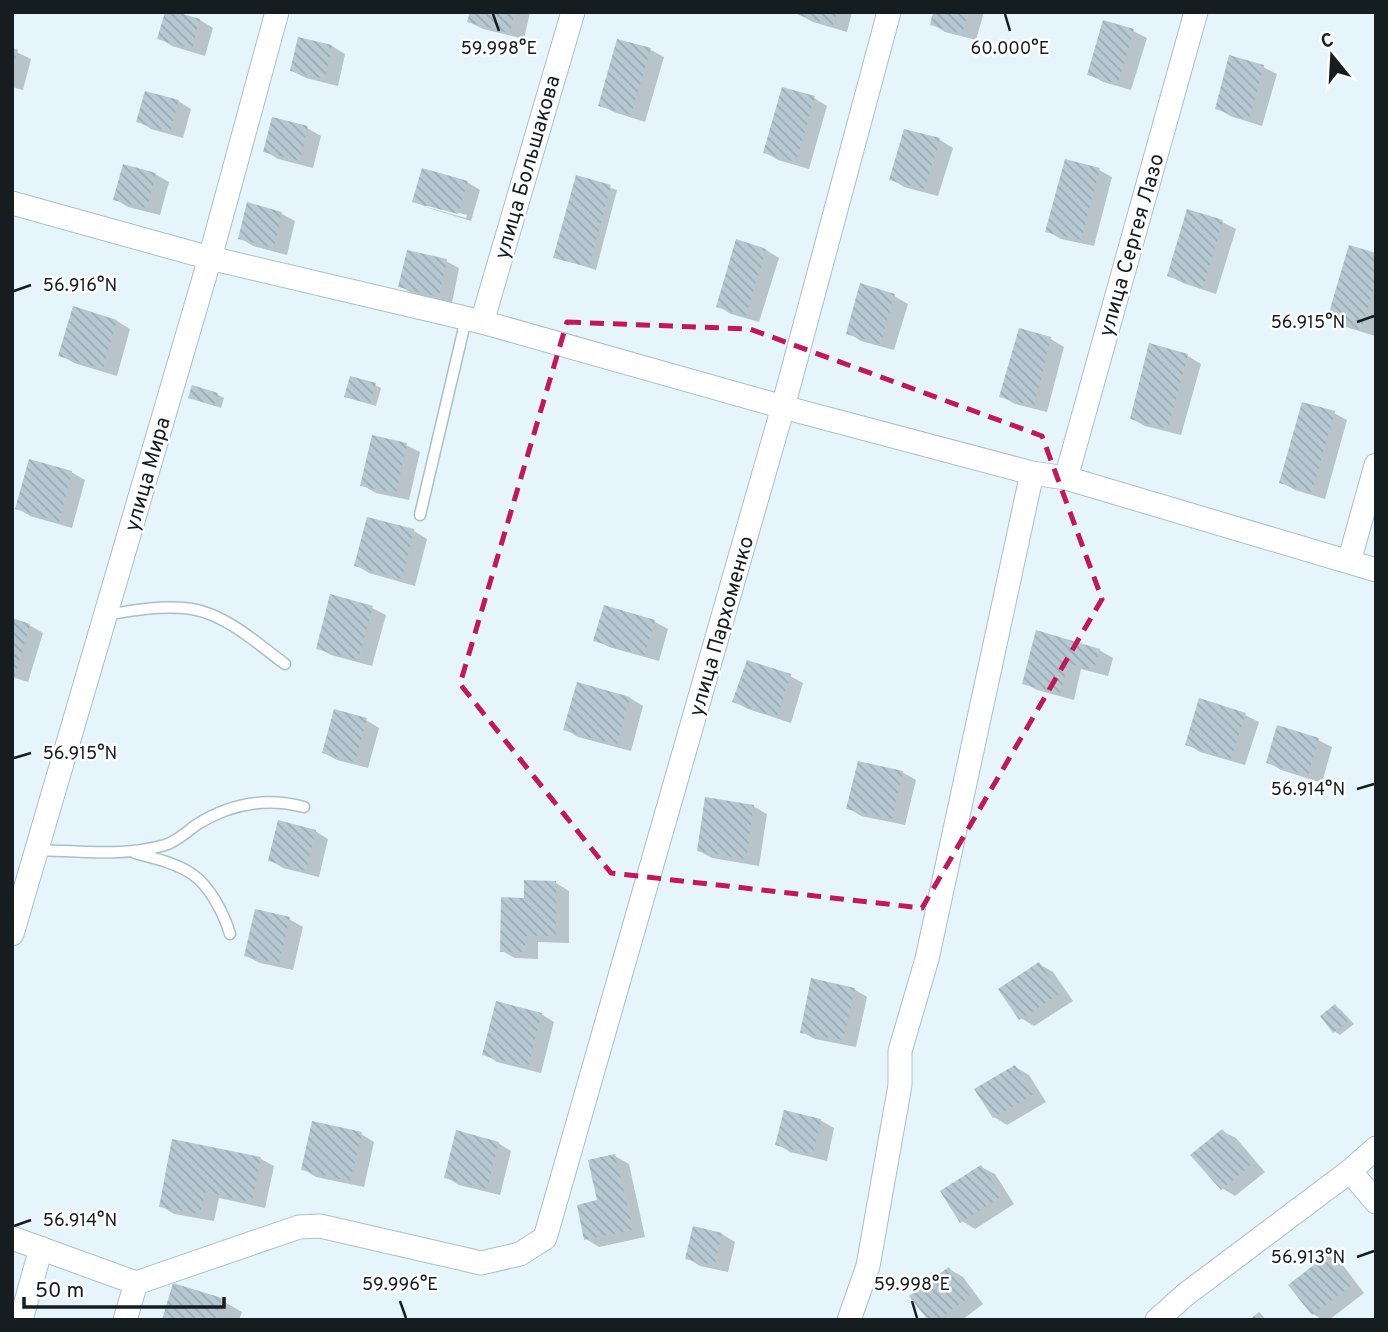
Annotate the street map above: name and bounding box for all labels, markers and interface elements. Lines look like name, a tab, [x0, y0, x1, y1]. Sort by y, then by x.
north arrow	[1297, 21, 1367, 91]
text: С	[1318, 28, 1337, 55]
text: 59.998°E	[461, 38, 537, 61]
text: 60.000°E	[971, 38, 1049, 61]
street label: улица Большакова	[489, 72, 568, 262]
street label: улица Сергея Лазо	[1093, 151, 1171, 340]
text: 56.916°N	[43, 275, 117, 298]
text: 56.915°N	[1271, 312, 1345, 335]
street label: улица Мира	[119, 414, 178, 535]
street label: улица Пархоменко	[684, 533, 761, 720]
text: 56.915°N	[43, 743, 117, 766]
text: 56.914°N	[1271, 779, 1345, 802]
text: 56.914°N	[43, 1210, 117, 1233]
text: 56.913°N	[1271, 1247, 1345, 1270]
scale bar	[24, 1266, 224, 1310]
text: 59.996°E	[362, 1274, 438, 1297]
text: 59.998°E	[874, 1274, 950, 1297]
text: 50 m	[35, 1278, 84, 1305]

